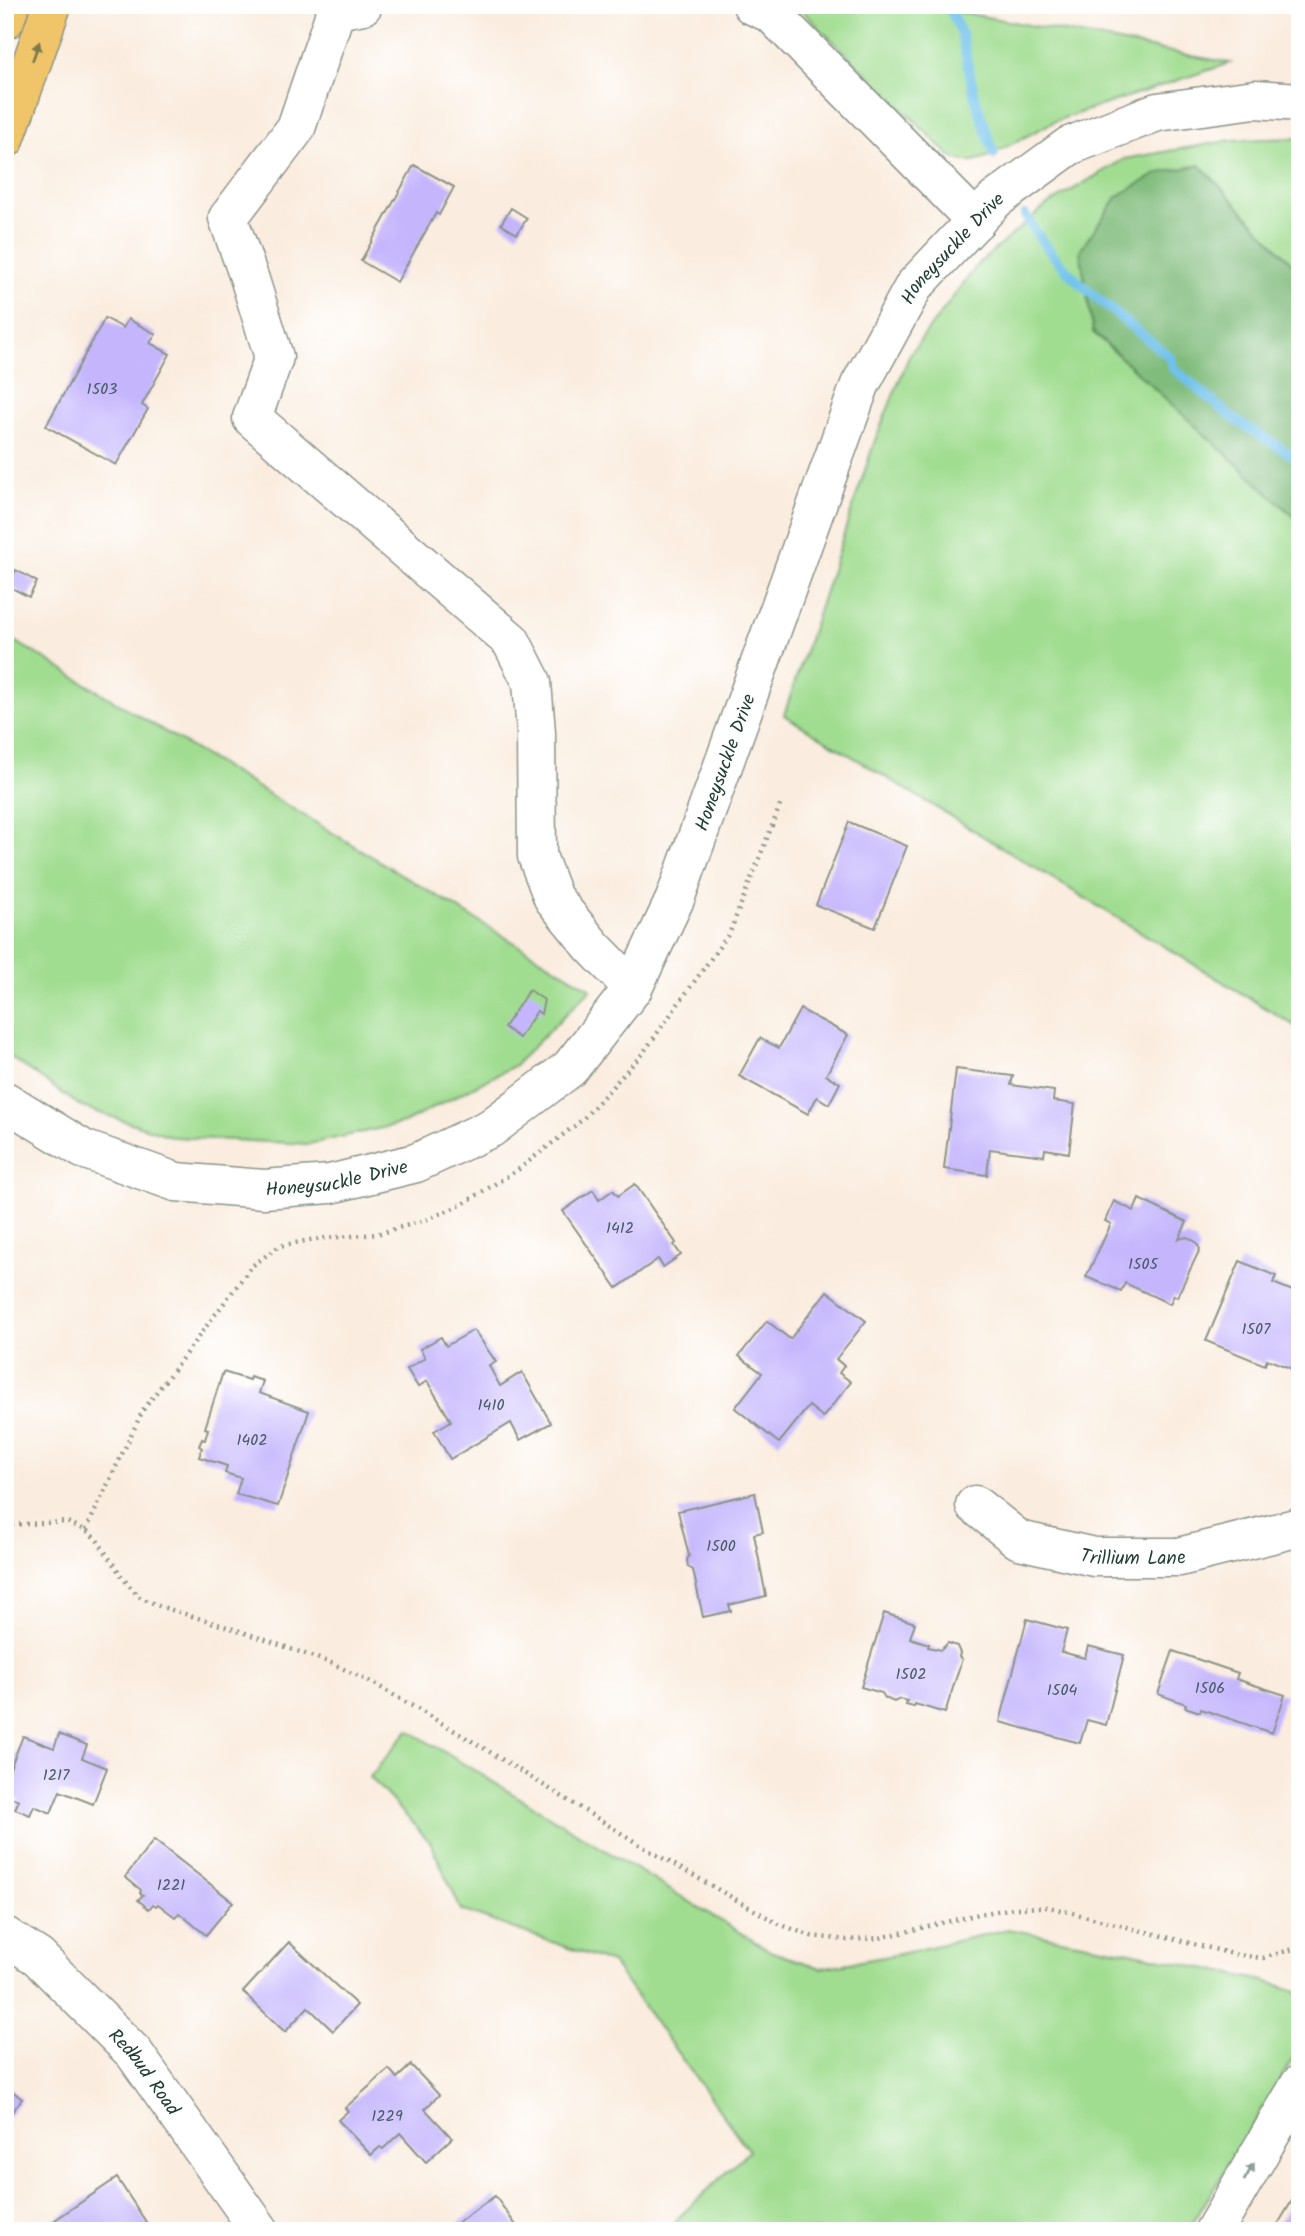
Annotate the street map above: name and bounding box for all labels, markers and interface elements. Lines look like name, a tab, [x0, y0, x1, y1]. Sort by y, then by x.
one-way arrow	[31, 41, 42, 62]
street label: Honeysuckle Drive	[894, 185, 1011, 310]
house number: 1503	[87, 377, 117, 402]
street label: Honeysuckle Drive	[688, 689, 765, 836]
street label: Honeysuckle Drive	[264, 1152, 412, 1206]
house number: 1412	[606, 1216, 634, 1241]
house number: 1505	[1128, 1252, 1160, 1277]
house number: 1507	[1242, 1317, 1271, 1342]
house number: 1410	[478, 1393, 504, 1418]
house number: 1402	[236, 1428, 268, 1453]
house number: 1500	[706, 1534, 736, 1559]
street label: Trillium Lane	[1077, 1541, 1190, 1575]
house number: 1502	[896, 1662, 926, 1687]
house number: 1506	[1195, 1676, 1225, 1701]
house number: 1504	[1047, 1678, 1077, 1703]
house number: 1217	[43, 1763, 70, 1788]
house number: 1221	[157, 1873, 185, 1898]
street label: Redbud Road	[100, 2022, 187, 2123]
house number: 1229	[371, 2104, 403, 2129]
one-way arrow	[1242, 2162, 1255, 2181]

